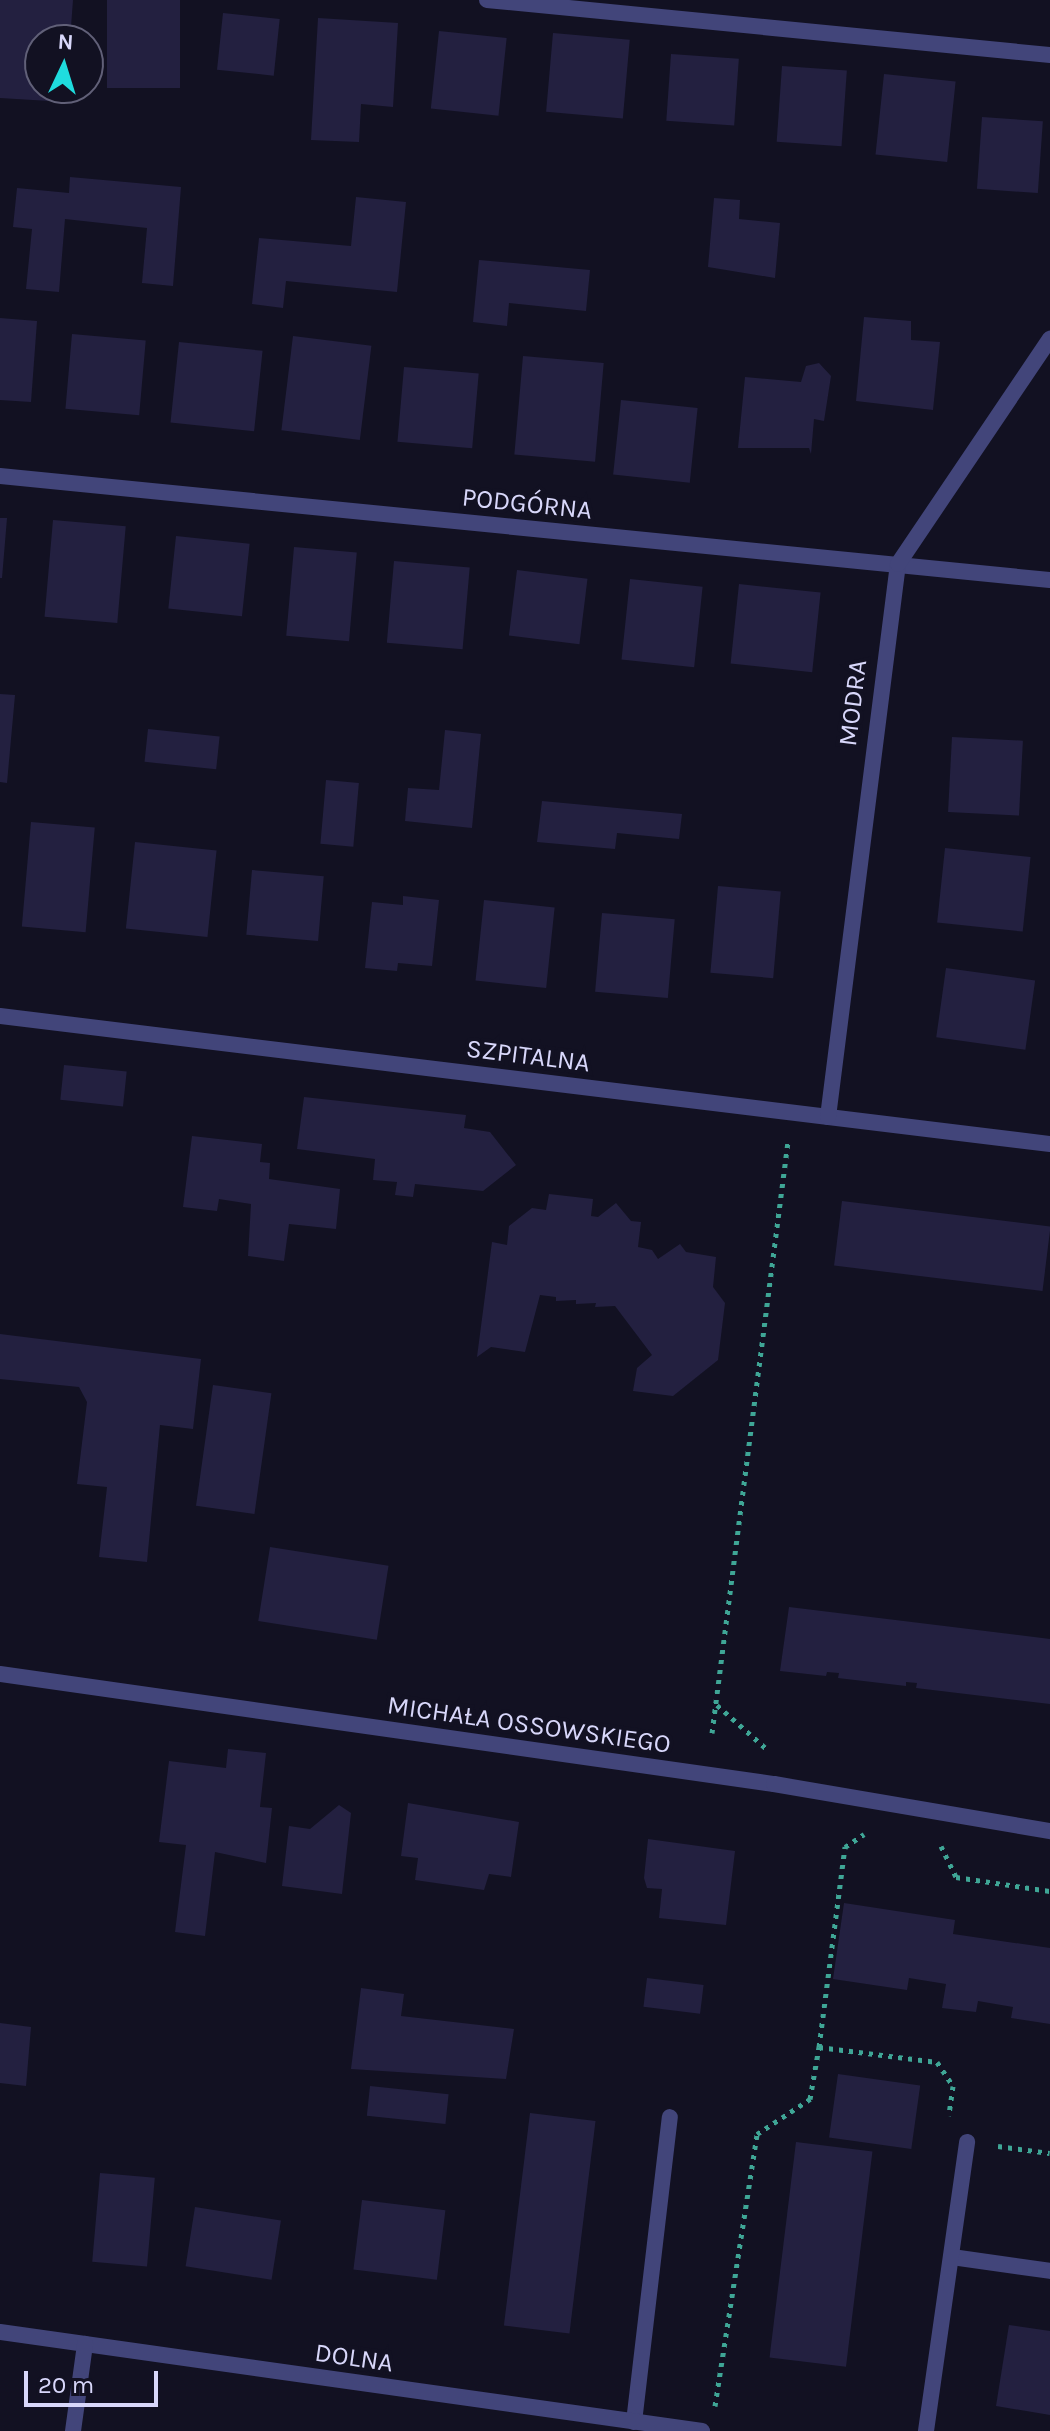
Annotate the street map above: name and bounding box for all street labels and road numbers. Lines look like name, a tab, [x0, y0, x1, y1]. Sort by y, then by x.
street label: PODGÓRNA	[460, 482, 594, 526]
street label: MODRA	[832, 658, 874, 748]
street label: SZPITALNA	[464, 1033, 592, 1079]
street label: MICHAŁA OSSOWSKIEGO	[385, 1690, 673, 1760]
street label: DOLNA	[313, 2337, 395, 2379]

